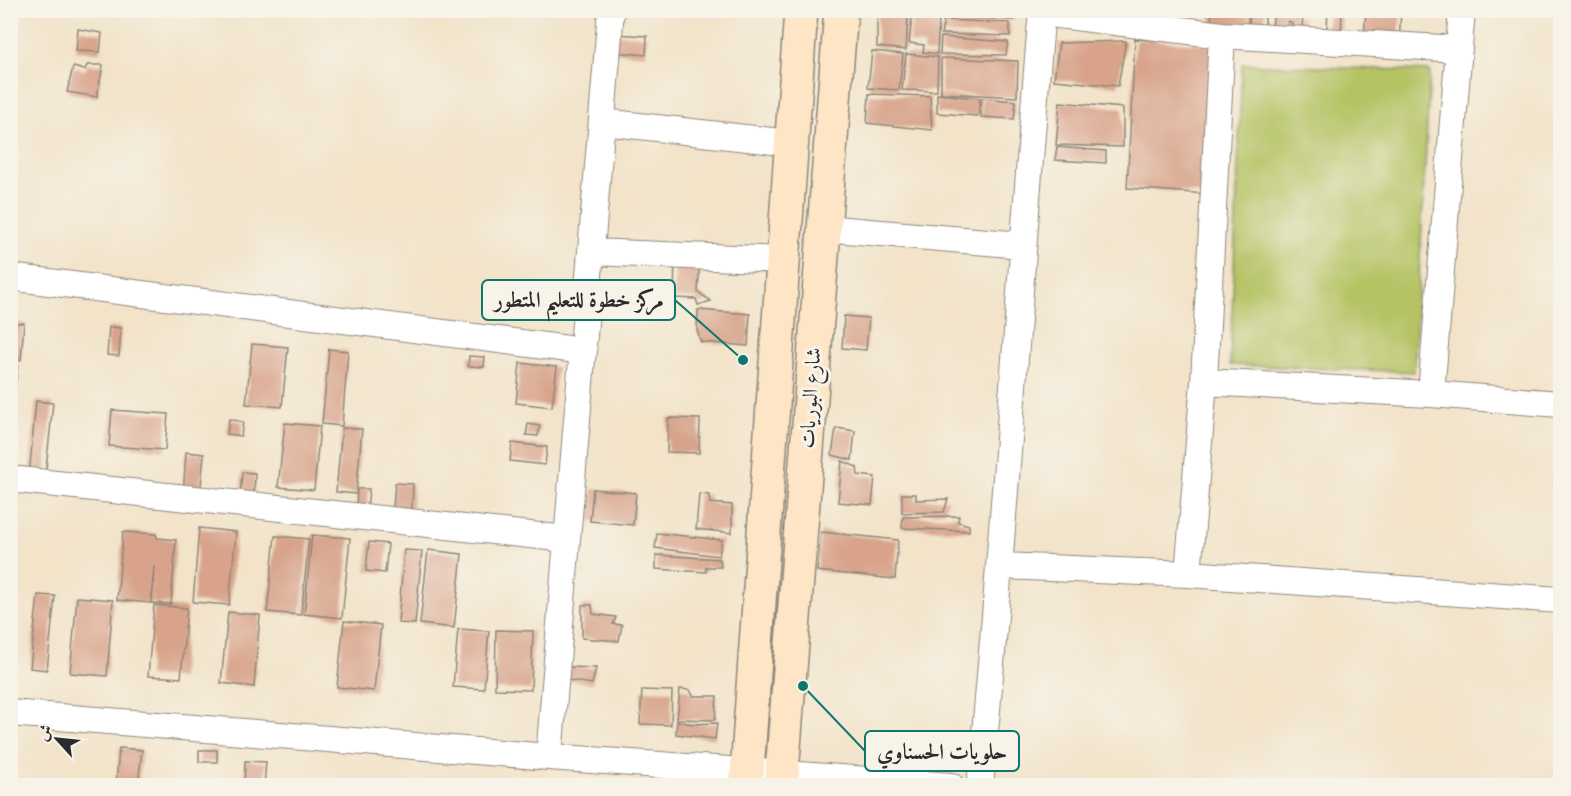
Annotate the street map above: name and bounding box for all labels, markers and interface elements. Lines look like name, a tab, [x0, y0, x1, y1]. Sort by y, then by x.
callout: مركز خطوة للتعليم المتطور	[482, 280, 675, 320]
text: مركز خطوة للتعليم المتطور	[491, 287, 664, 322]
street label: شارع البوريات	[795, 347, 831, 450]
north arrow	[27, 709, 87, 769]
text: ش	[33, 721, 58, 745]
callout: حلويات الحسناوي	[865, 731, 1019, 771]
text: حلويات الحسناوي	[877, 739, 1007, 770]

